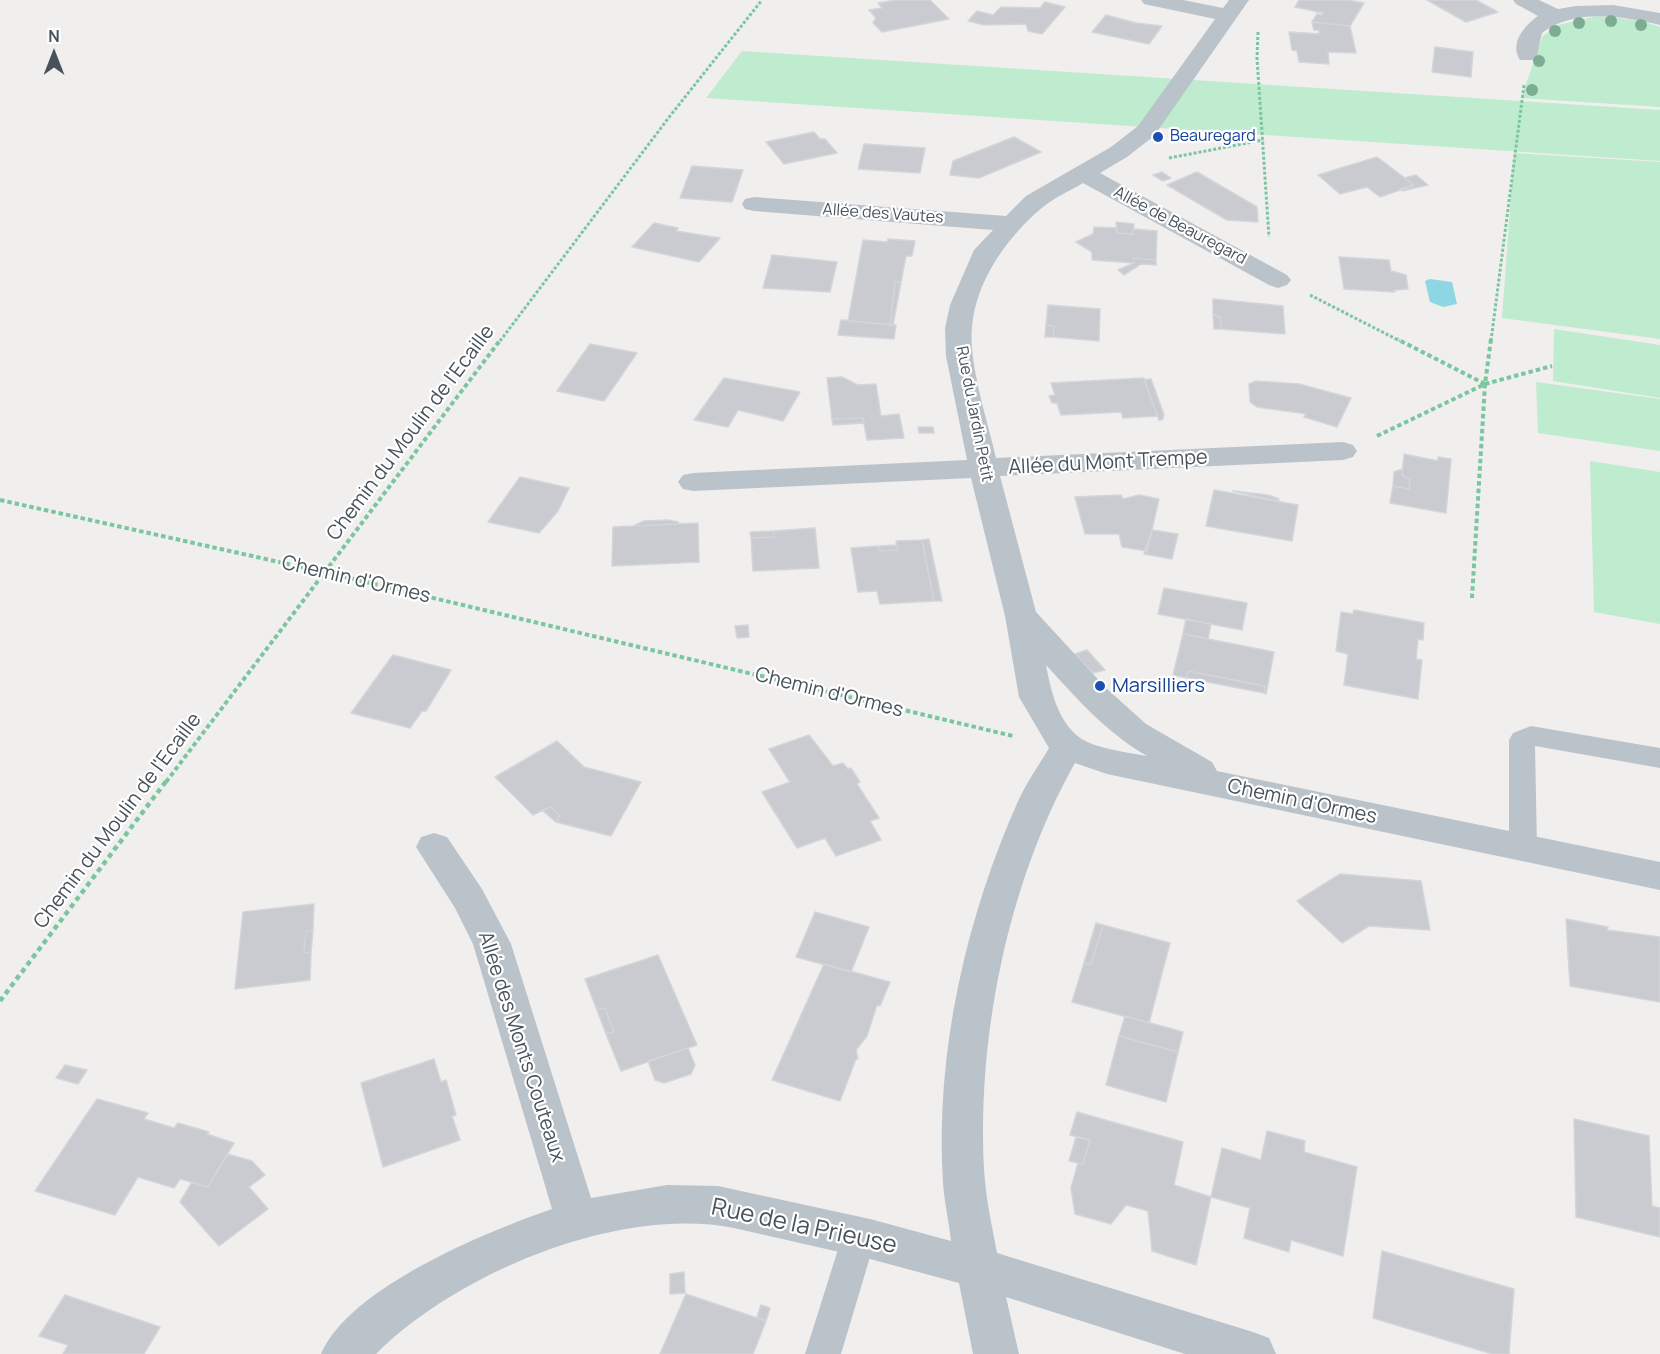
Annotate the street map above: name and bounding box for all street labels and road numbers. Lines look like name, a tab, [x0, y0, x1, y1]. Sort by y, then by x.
street label: Allée de Beauregard	[1110, 183, 1250, 269]
street label: Allée des Vautes	[822, 200, 944, 228]
street label: Chemin du Moulin de l'Ecaille	[322, 320, 500, 546]
street label: Rue du Jardin Petit	[951, 345, 997, 483]
street label: Allée du Mont Trempe	[1008, 446, 1208, 480]
street label: Chemin d'Ormes	[279, 551, 433, 609]
street label: Chemin d'Ormes	[752, 663, 906, 723]
street label: Chemin du Moulin de l'Ecaille	[29, 708, 207, 934]
street label: Chemin d'Ormes	[1225, 774, 1379, 830]
street label: Allée des Monts Couteaux	[472, 929, 570, 1165]
street label: Rue de la Prieuse	[709, 1193, 899, 1261]

